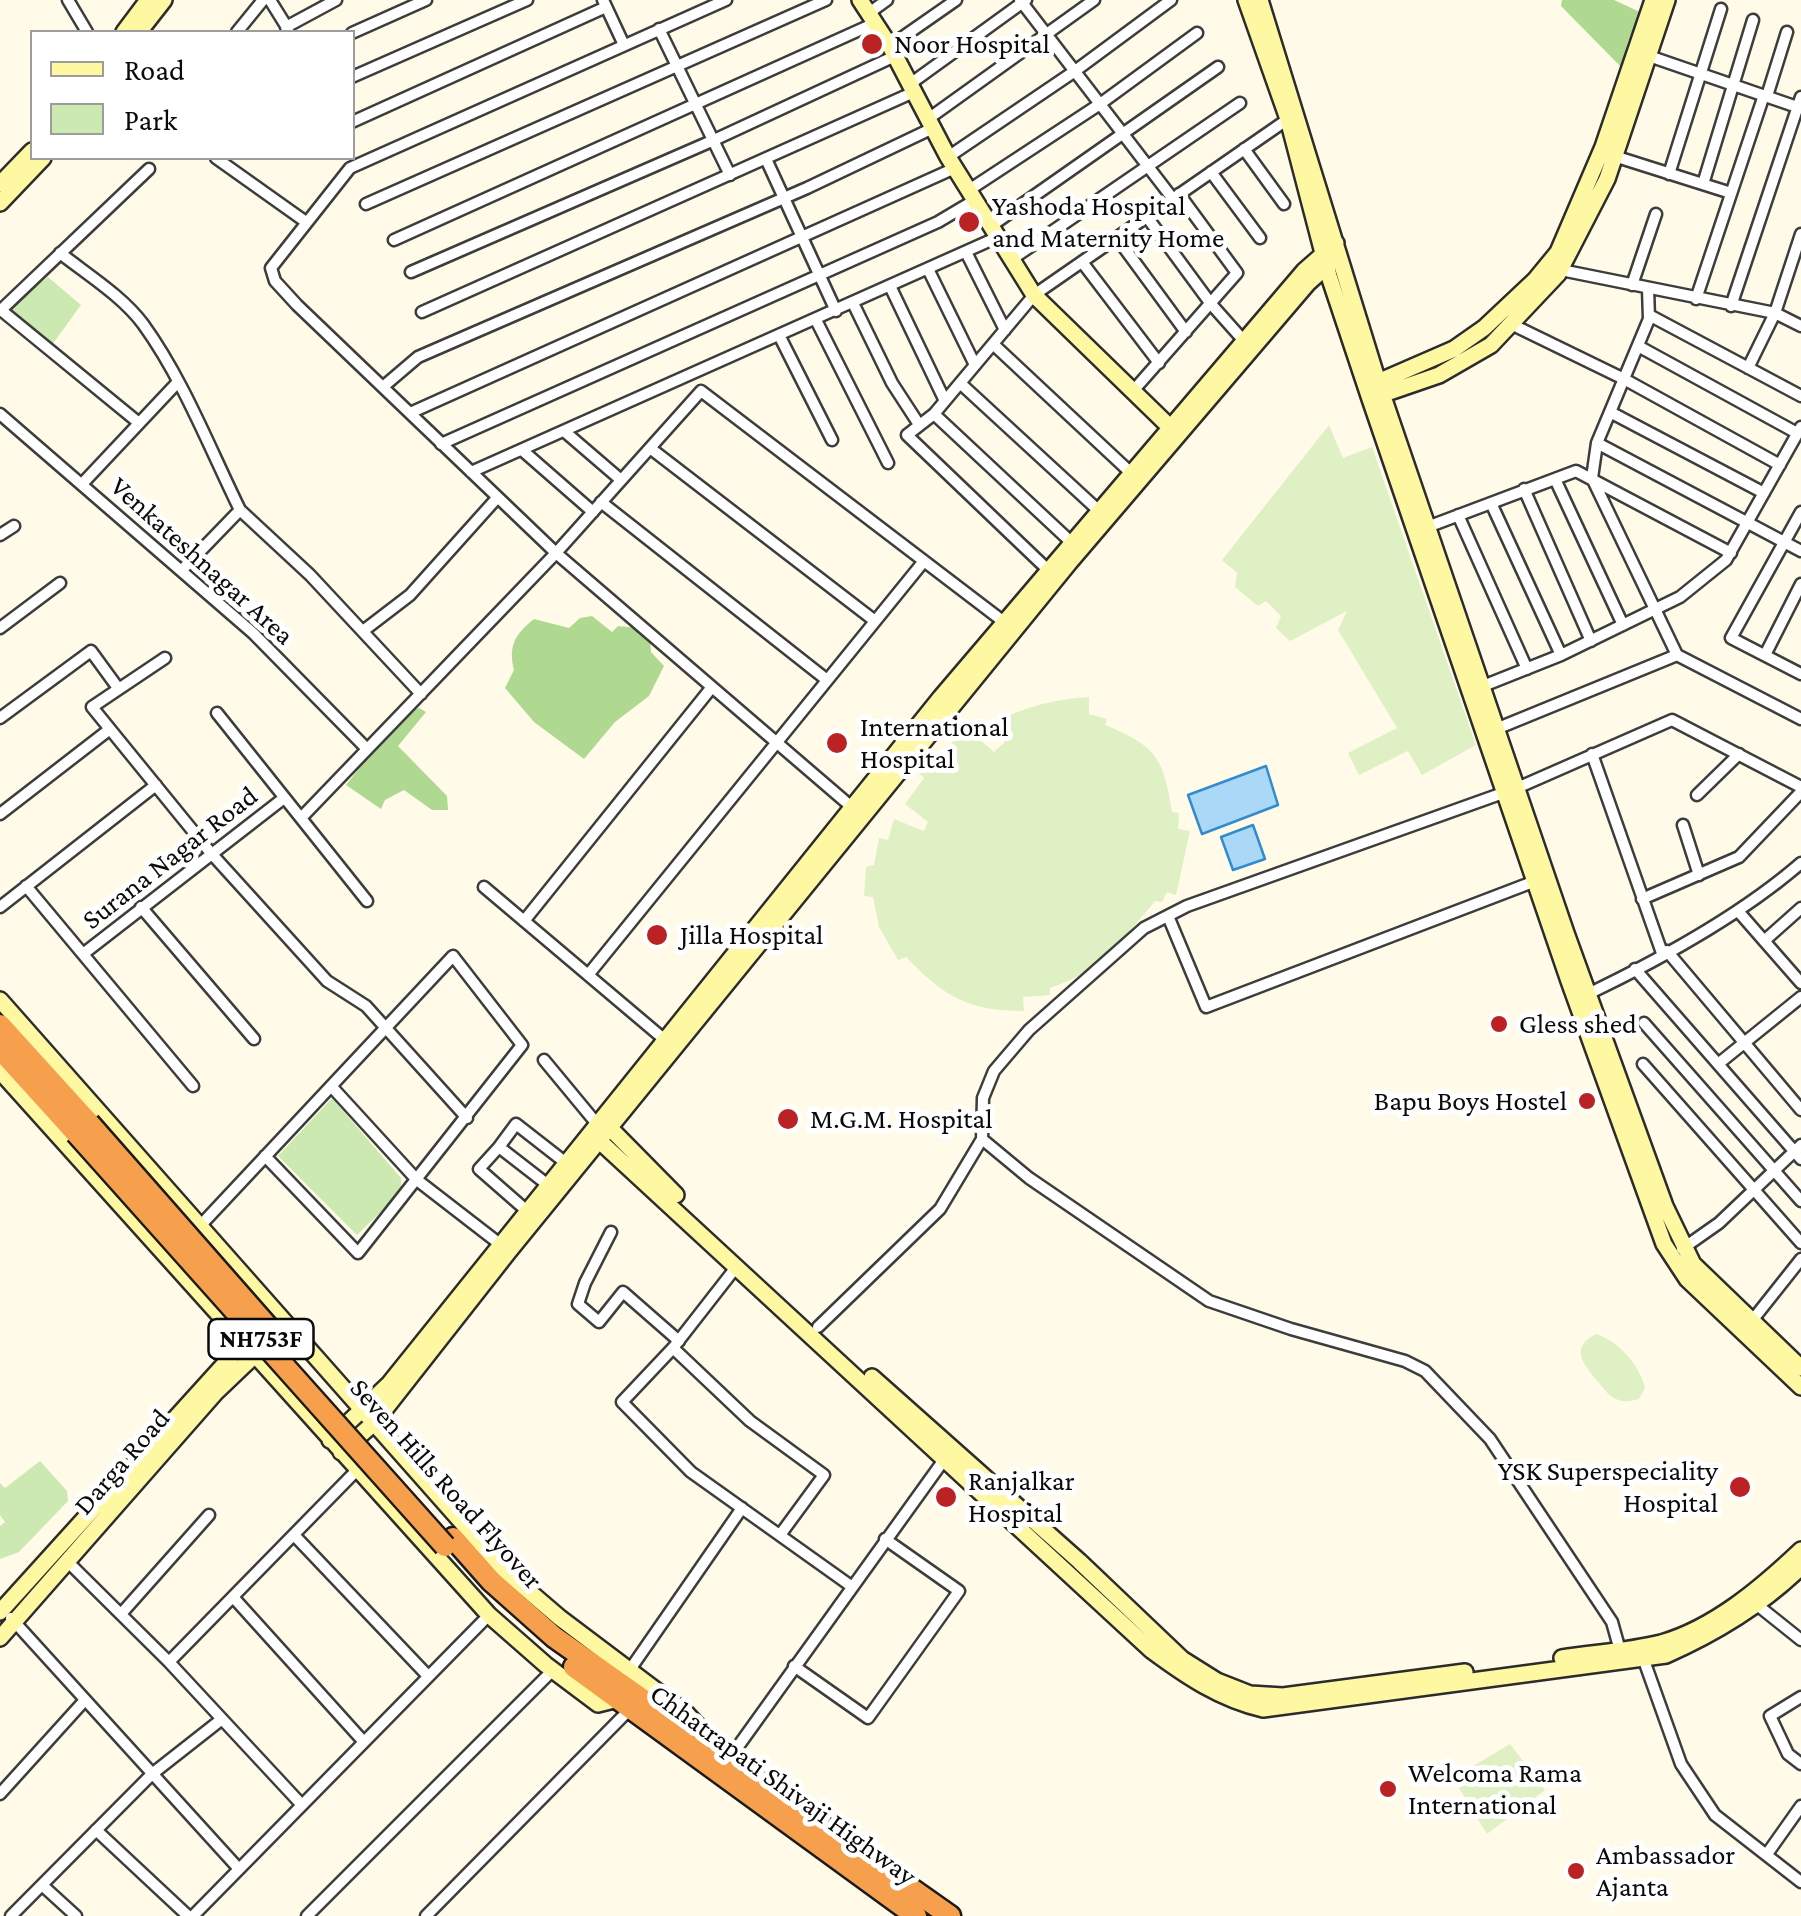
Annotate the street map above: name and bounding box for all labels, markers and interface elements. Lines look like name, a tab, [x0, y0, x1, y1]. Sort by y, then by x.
place label: Noor Hospital	[894, 27, 1050, 61]
legend	[30, 30, 355, 160]
marker: Noor Hospital	[859, 31, 885, 57]
text: Road	[124, 53, 185, 86]
text: Park	[124, 103, 177, 136]
place label: Yashoda Hospital and Maternity Home	[992, 189, 1224, 255]
marker: Yashoda Hospital and Maternity Home	[956, 209, 982, 235]
street label: Venkateshnagar Area	[103, 470, 301, 652]
place label: International Hospital	[860, 710, 1009, 776]
marker: International Hospital	[824, 730, 850, 756]
street label: Surana Nagar Road	[76, 779, 264, 937]
place label: Jilla Hospital	[680, 918, 823, 952]
marker: Jilla Hospital	[644, 922, 670, 948]
place label: Gless shed	[1519, 1007, 1637, 1041]
marker: Gless shed	[1488, 1013, 1510, 1035]
place label: Bapu Boys Hostel	[1374, 1084, 1567, 1118]
marker: Bapu Boys Hostel	[1576, 1090, 1598, 1112]
place label: M.G.M. Hospital	[810, 1102, 993, 1136]
marker: M.G.M. Hospital	[775, 1106, 801, 1132]
road number: NH753F	[208, 1319, 314, 1359]
street label: Seven Hills Road Flyover	[343, 1372, 549, 1596]
street label: Darga Road	[67, 1402, 177, 1522]
place label: YSK Superspeciality Hospital	[1498, 1454, 1718, 1520]
place label: Ranjalkar Hospital	[968, 1464, 1075, 1530]
marker: YSK Superspeciality Hospital	[1727, 1474, 1753, 1500]
marker: Ranjalkar Hospital	[933, 1484, 959, 1510]
street label: Chhatrapati Shivaji Highway	[643, 1677, 923, 1893]
place label: Welcoma Rama International	[1408, 1756, 1582, 1822]
marker: Welcoma Rama International	[1377, 1778, 1399, 1800]
place label: Ambassador Ajanta	[1596, 1838, 1735, 1904]
marker: Ambassador Ajanta	[1565, 1860, 1587, 1882]

